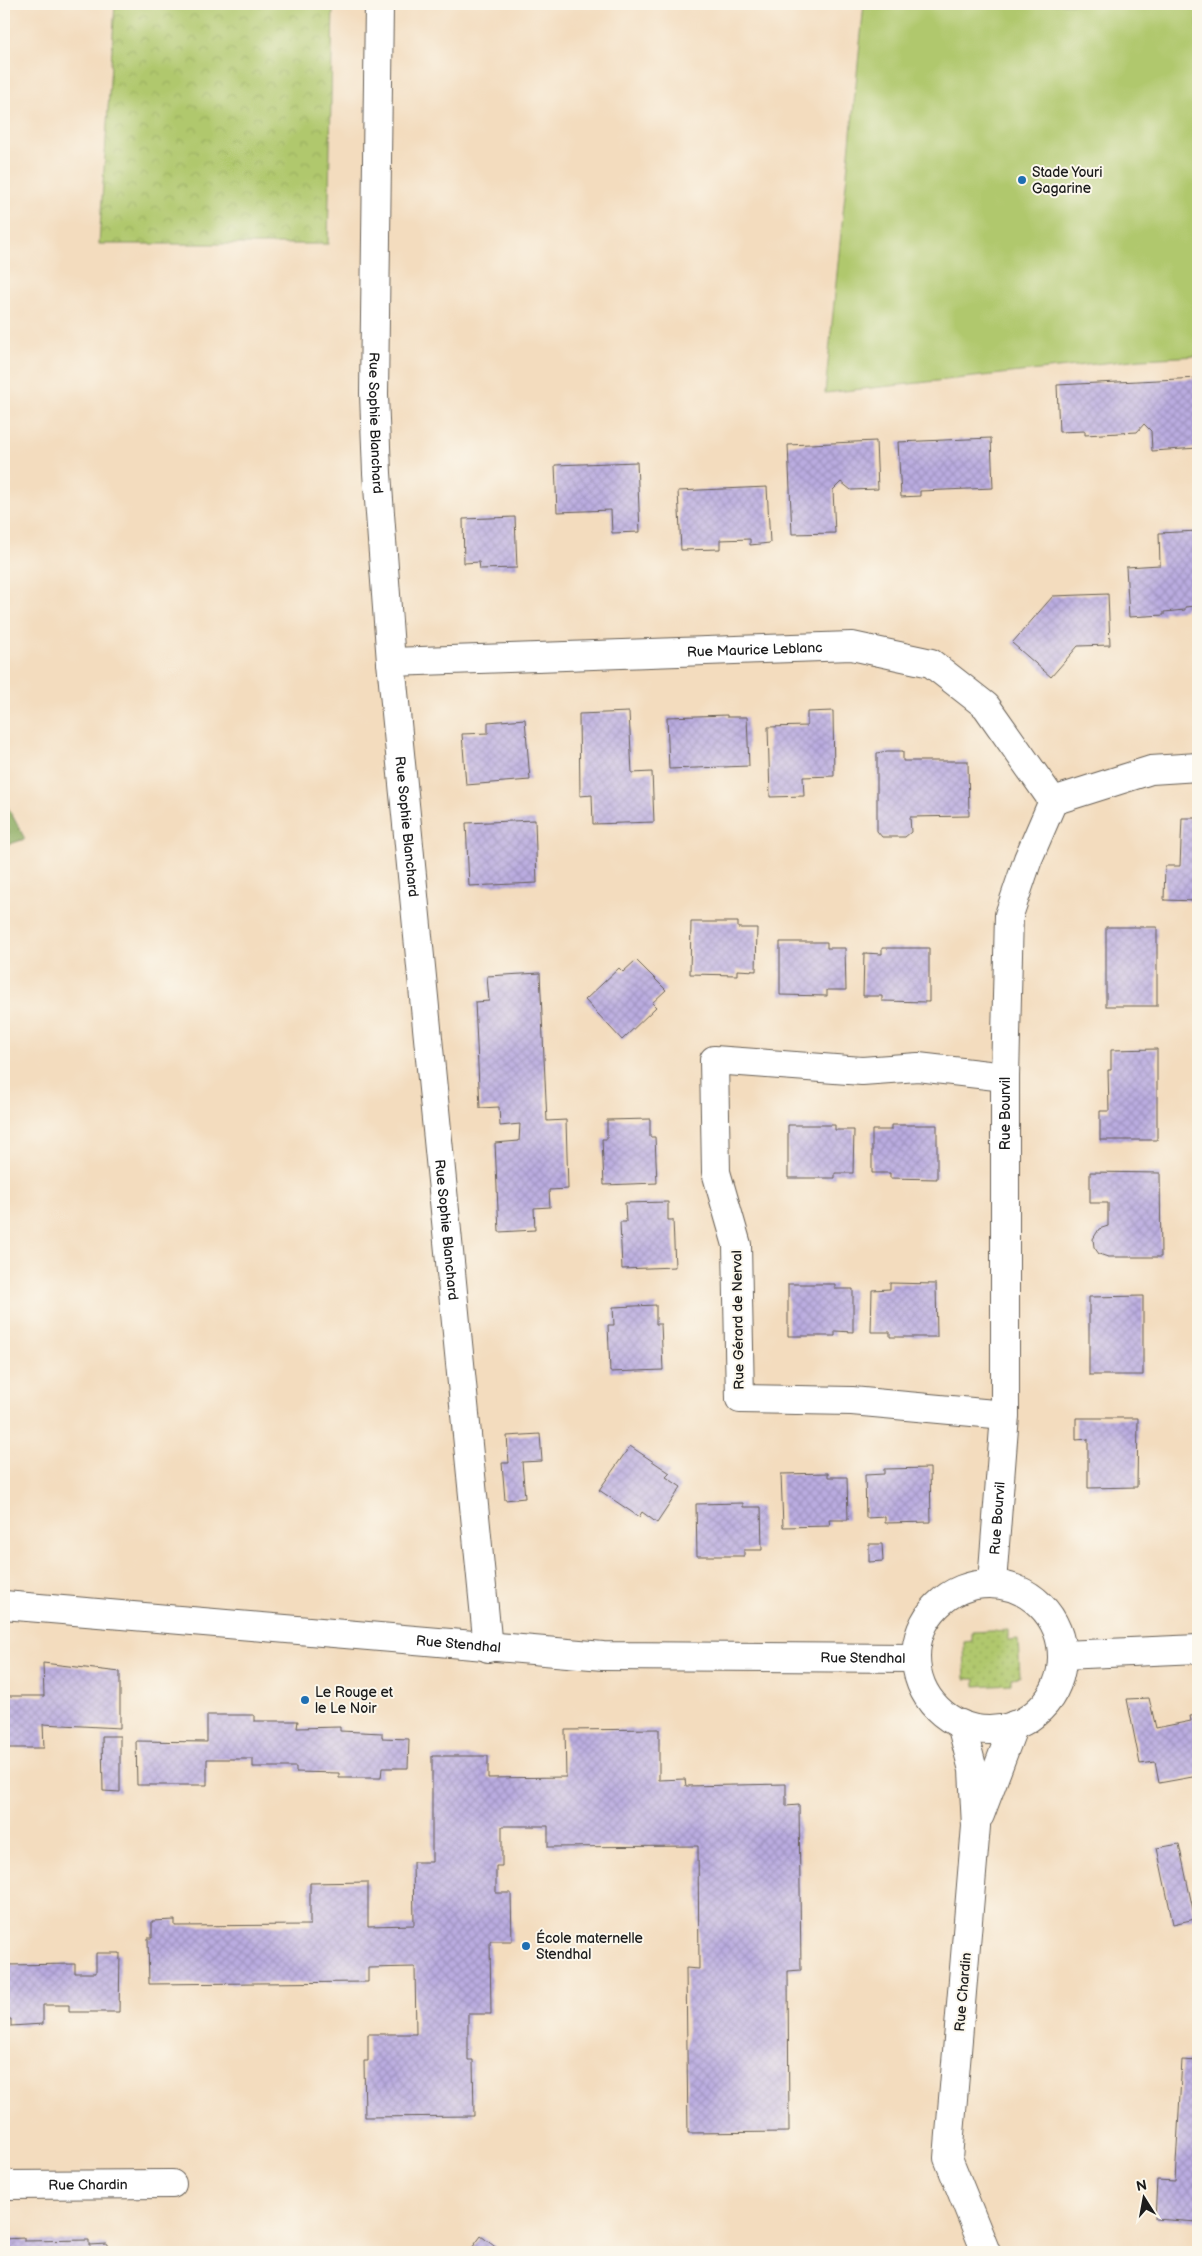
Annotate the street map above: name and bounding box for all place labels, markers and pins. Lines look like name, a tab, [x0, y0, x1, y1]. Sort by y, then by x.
place label: Stade Youri Gagarine	[1032, 164, 1102, 197]
marker: Stade Youri Gagarine	[1016, 174, 1028, 186]
place label: Le Rouge et le Le Noir	[315, 1684, 394, 1717]
marker: Le Rouge et le Le Noir	[299, 1694, 311, 1706]
place label: École maternelle Stendhal	[536, 1929, 643, 1963]
marker: École maternelle Stendhal	[520, 1940, 532, 1952]

